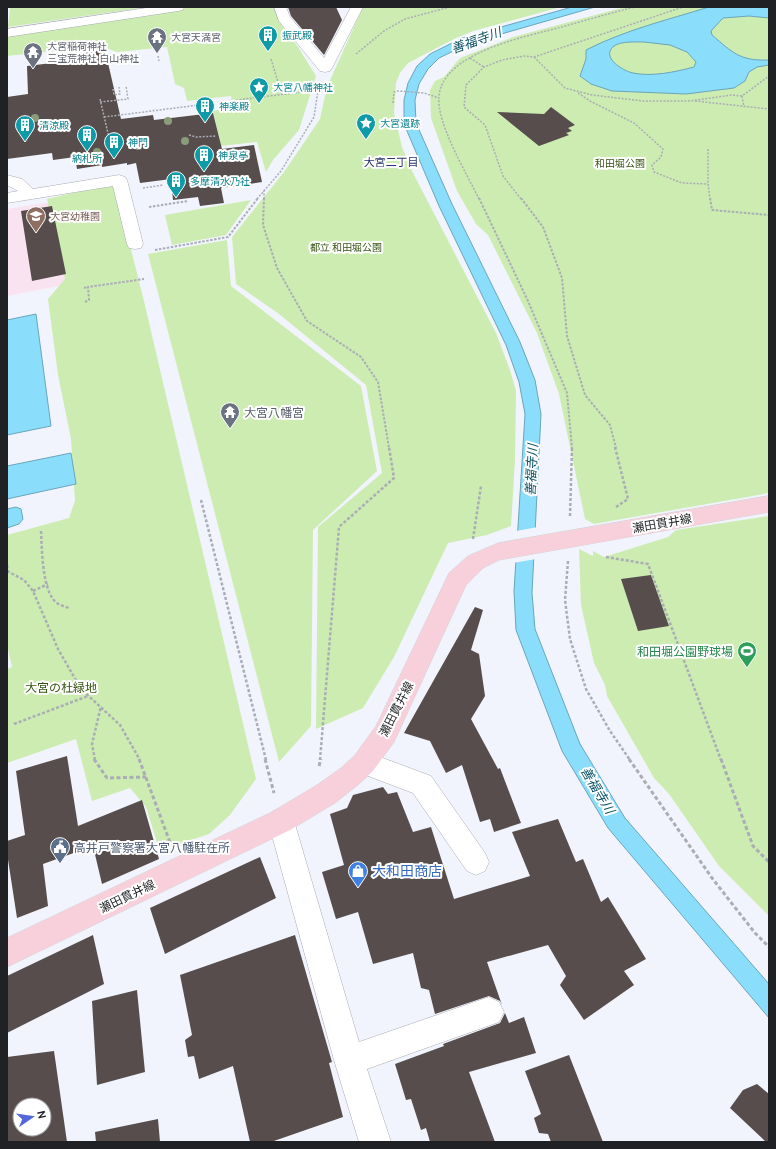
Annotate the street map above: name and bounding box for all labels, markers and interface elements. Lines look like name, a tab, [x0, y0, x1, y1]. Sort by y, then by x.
water label: 善福寺川	[449, 23, 505, 56]
building icon: 振武殿	[257, 24, 279, 52]
temple icon: 大宮天満宮	[146, 26, 168, 54]
place label: 振武殿	[282, 29, 312, 42]
place label: 大宮天満宮	[171, 31, 221, 44]
place label: 大宮稲荷神社 三宝荒神社 白山神社	[47, 40, 139, 65]
temple icon: 大宮稲荷神社 三宝荒神社 白山神社	[22, 41, 44, 69]
place icon: 大宮八幡神社	[248, 76, 270, 104]
place label: 大宮八幡神社	[273, 81, 333, 94]
building icon: 神楽殿	[194, 95, 216, 123]
place label: 神楽殿	[219, 100, 249, 113]
place icon: 大宮遺跡	[355, 112, 377, 140]
building icon: 清涼殿	[14, 114, 36, 142]
place label: 大宮遺跡	[380, 117, 420, 130]
place label: 清涼殿	[39, 119, 69, 132]
building icon: 納札所	[76, 124, 98, 152]
building icon: 神門	[103, 131, 125, 159]
place label: 神門	[128, 136, 148, 149]
building icon: 神泉亭	[193, 144, 215, 172]
place label: 神泉亭	[218, 149, 248, 162]
place label: 納札所	[72, 152, 102, 165]
district label: 大宮二丁目	[364, 155, 419, 169]
park label: 和田堀公園	[595, 157, 645, 170]
building icon: 多摩清水乃社	[165, 170, 187, 198]
place label: 多摩清水乃社	[190, 175, 250, 188]
school or university icon: 大宮幼稚園	[25, 205, 47, 233]
place label: 大宮幼稚園	[50, 210, 100, 223]
park label: 都立 和田堀公園	[310, 241, 382, 254]
temple icon: 大宮八幡宮	[219, 401, 241, 429]
place label: 大宮八幡宮	[244, 405, 304, 420]
water label: 善福寺川	[522, 442, 540, 496]
street label: 瀬田貫井線	[631, 510, 693, 536]
sports icon: 和田堀公園野球場	[736, 640, 758, 668]
place label: 和田堀公園野球場	[637, 644, 733, 659]
street label: 瀬田貫井線	[376, 679, 416, 739]
park label: 大宮の杜緑地	[25, 680, 97, 695]
water label: 善福寺川	[578, 764, 619, 818]
public building icon: 高井戸警察署大宮八幡駐在所	[49, 836, 71, 864]
place label: 高井戸警察署大宮八幡駐在所	[74, 840, 230, 855]
shop icon: 大和田商店	[347, 860, 369, 888]
place label: 大和田商店	[372, 862, 442, 880]
street label: 瀬田貫井線	[97, 876, 157, 916]
north arrow	[12, 1097, 52, 1137]
text: N	[34, 1109, 49, 1120]

